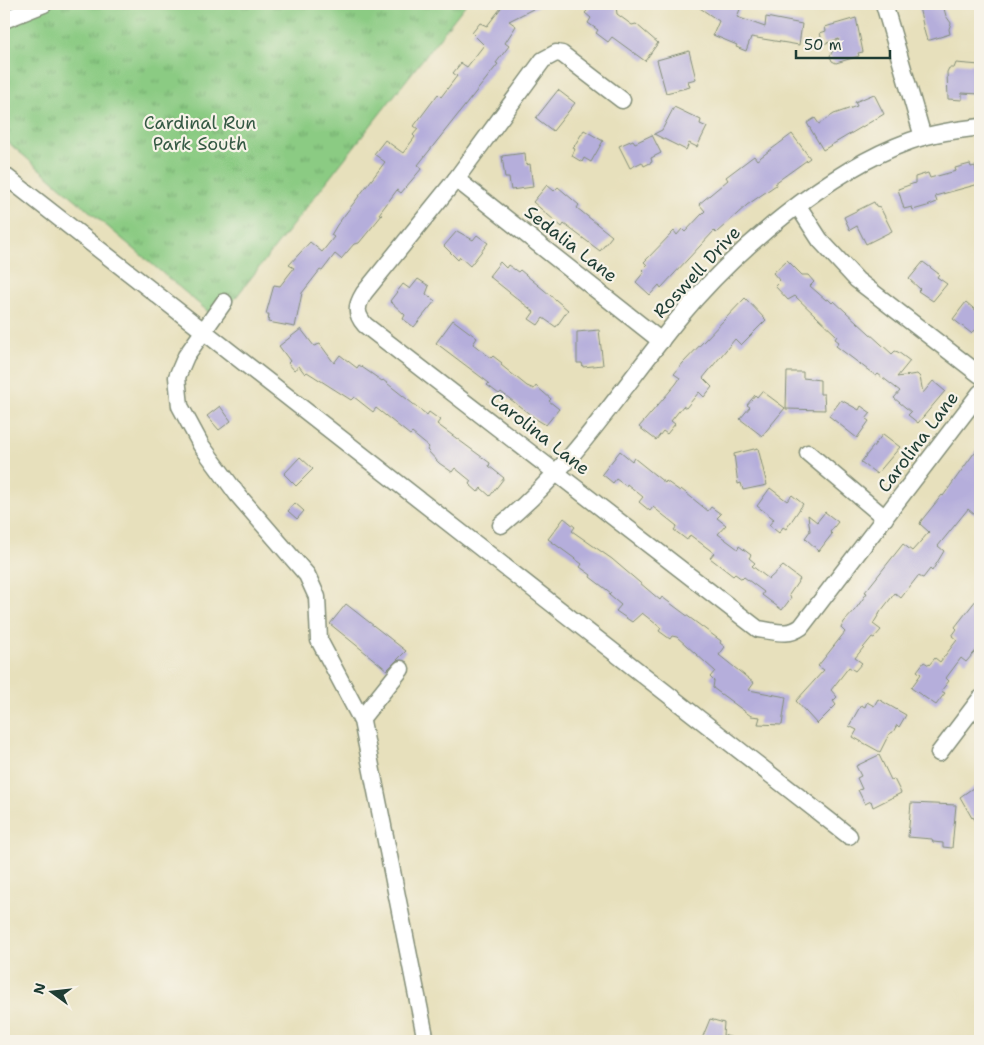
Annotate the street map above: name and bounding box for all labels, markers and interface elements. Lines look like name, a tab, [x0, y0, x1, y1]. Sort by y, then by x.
scale bar	[796, 28, 890, 60]
text: 50 m	[804, 35, 842, 55]
park label: Cardinal Run Park South	[144, 111, 256, 156]
street label: Sedalia Lane	[520, 200, 622, 288]
street label: Roswell Drive	[648, 221, 746, 323]
street label: Carolina Lane	[485, 387, 595, 481]
street label: Carolina Lane	[872, 387, 964, 497]
north arrow	[28, 968, 78, 1018]
text: N	[29, 981, 50, 996]

